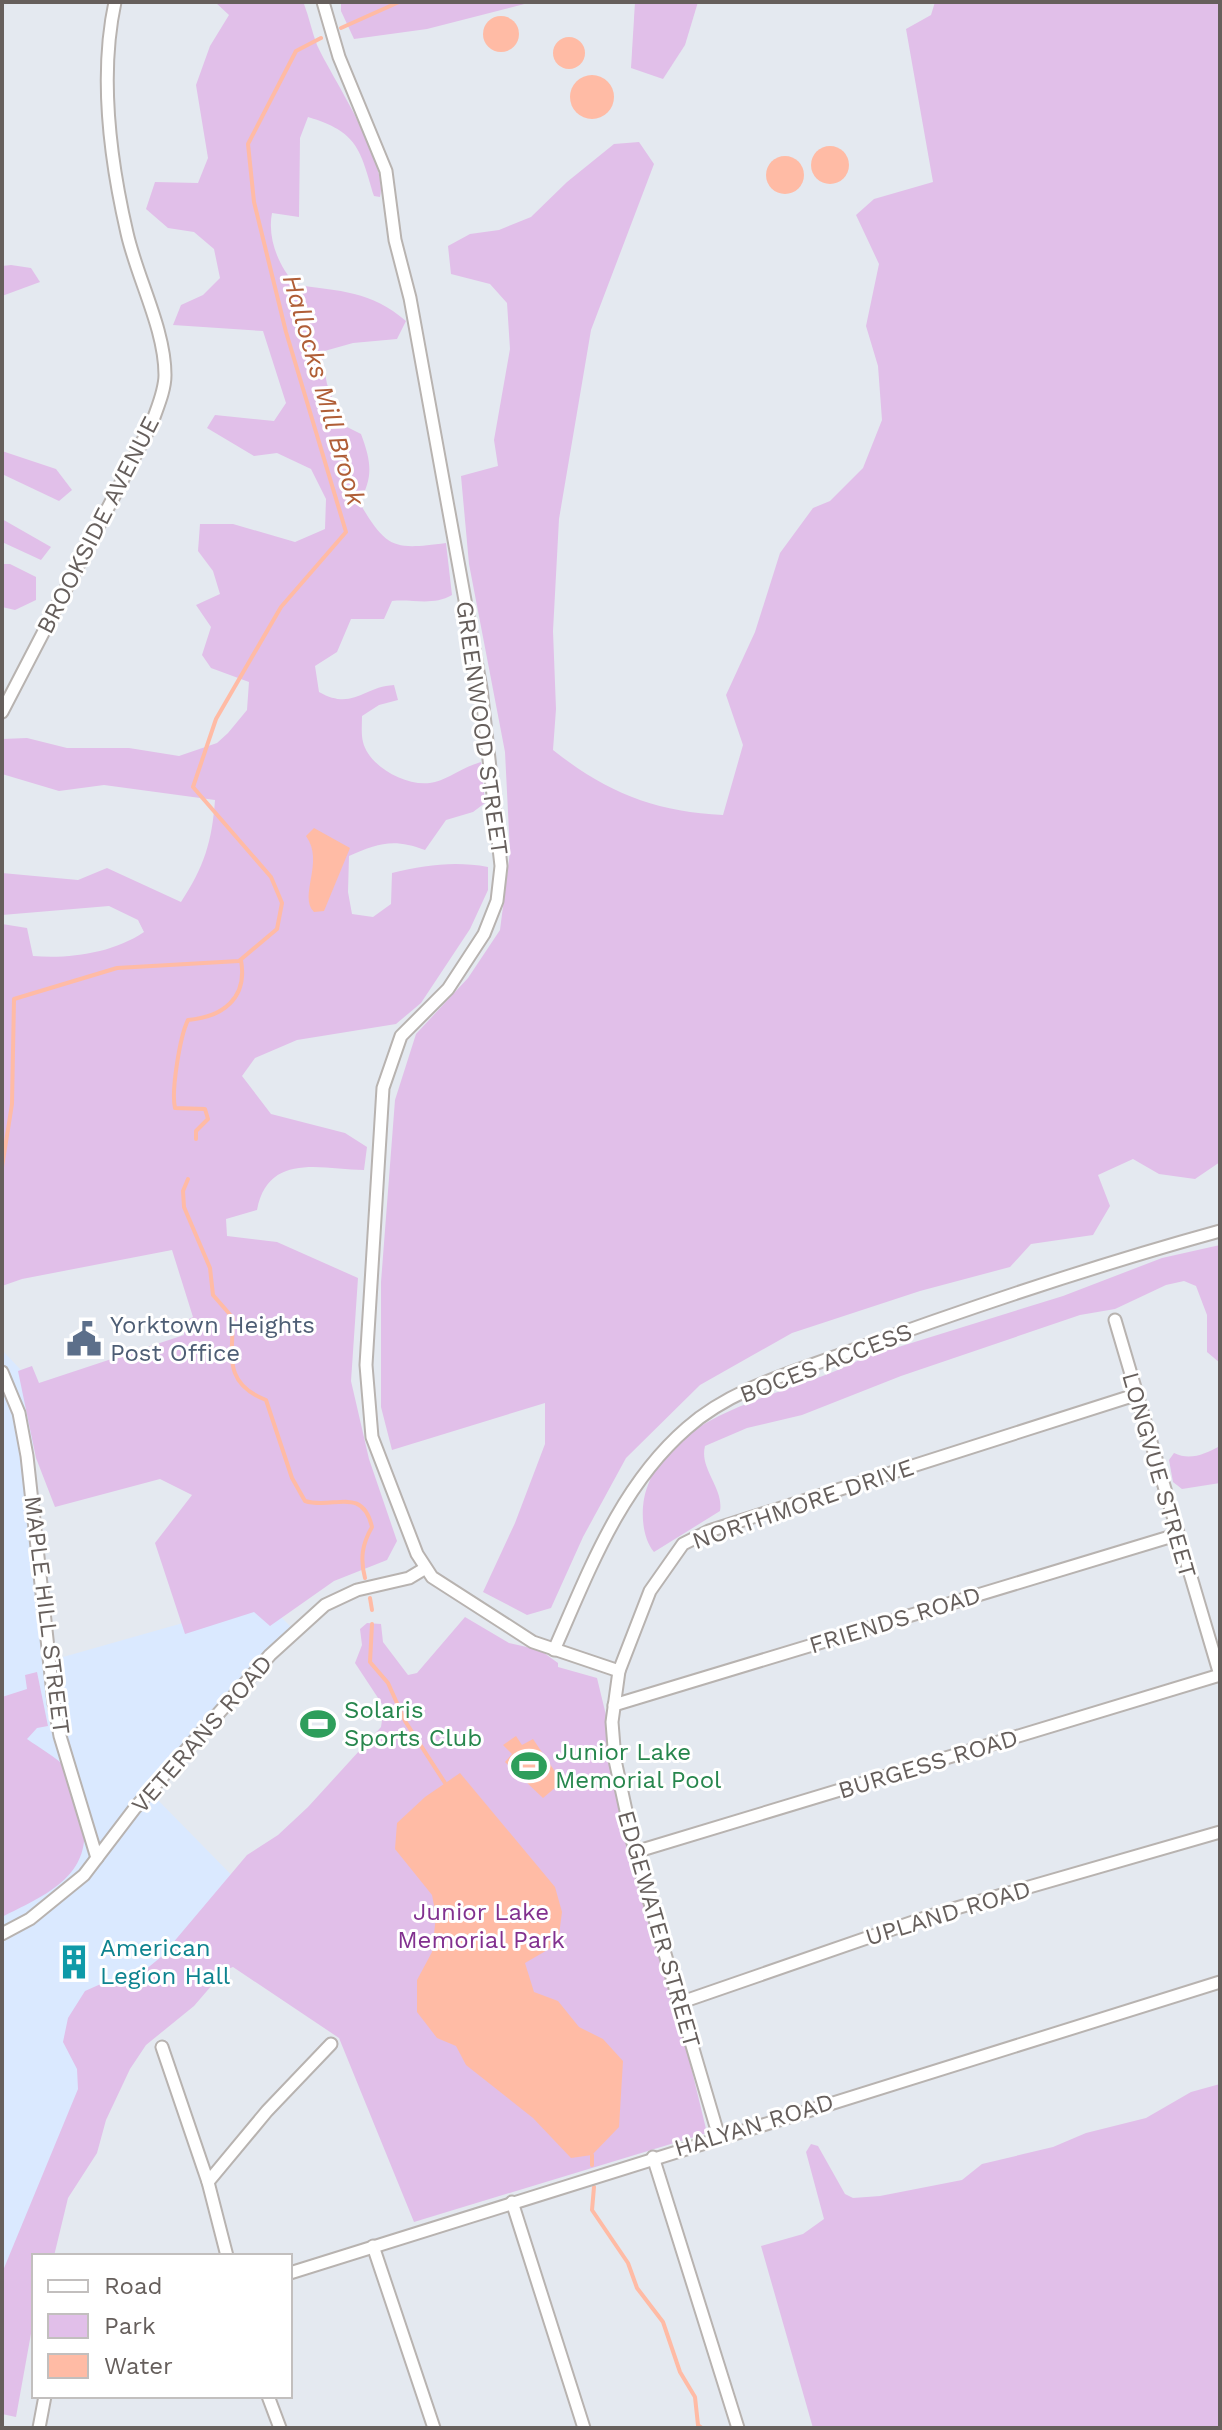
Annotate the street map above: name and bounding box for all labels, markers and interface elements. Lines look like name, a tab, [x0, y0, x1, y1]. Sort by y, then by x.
water label: Hallocks Mill Brook	[277, 271, 372, 510]
street label: BROOKSIDE AVENUE	[31, 412, 165, 638]
street label: GREENWOOD STREET	[450, 599, 514, 857]
place label: Yorktown Heights Post Office	[110, 1311, 315, 1367]
street label: BOCES ACCESS	[736, 1317, 916, 1409]
public building icon: Yorktown Heights Post Office	[65, 1320, 103, 1358]
street label: LONGVUE STREET	[1116, 1369, 1202, 1581]
street label: NORTHMORE DRIVE	[689, 1453, 917, 1555]
street label: MAPLE HILL STREET	[18, 1494, 76, 1736]
street label: FRIENDS ROAD	[806, 1581, 984, 1659]
street label: VETERANS ROAD	[126, 1649, 278, 1819]
place label: Solaris Sports Club	[344, 1696, 482, 1752]
sports icon: Solaris Sports Club	[299, 1705, 337, 1743]
street label: BURGESS ROAD	[835, 1723, 1021, 1805]
place label: Junior Lake Memorial Pool	[555, 1738, 722, 1794]
sports icon: Junior Lake Memorial Pool	[510, 1747, 548, 1785]
street label: EDGEWATER STREET	[612, 1807, 706, 2051]
street label: UPLAND ROAD	[862, 1875, 1034, 1951]
park label: Junior Lake Memorial Park	[397, 1898, 565, 1954]
place label: American Legion Hall	[100, 1934, 231, 1990]
building icon: American Legion Hall	[55, 1943, 93, 1981]
street label: HALYAN ROAD	[671, 2087, 837, 2163]
legend	[32, 2254, 292, 2398]
text: Road	[104, 2272, 163, 2300]
text: Park	[104, 2312, 156, 2340]
text: Water	[104, 2352, 173, 2380]

